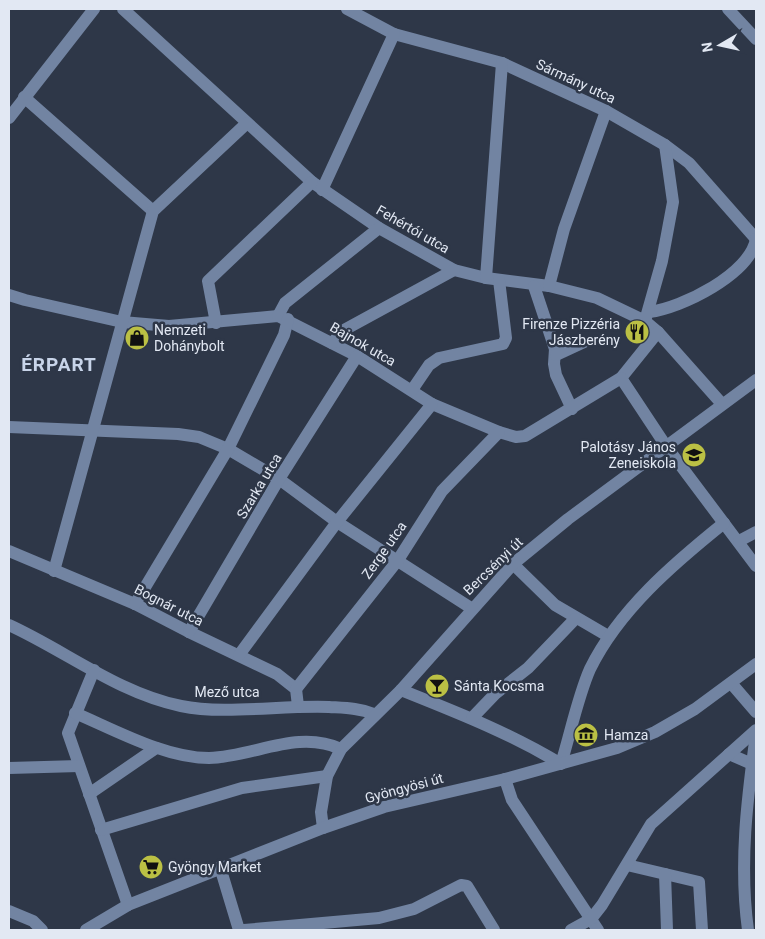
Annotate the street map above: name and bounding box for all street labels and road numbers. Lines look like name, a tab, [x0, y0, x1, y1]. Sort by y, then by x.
street label: Sármány utca	[534, 56, 618, 106]
street label: Fehértói utca	[374, 202, 452, 256]
street label: Bajnok utca	[327, 319, 399, 369]
street label: Szarka utca	[233, 451, 285, 521]
street label: Zerge utca	[358, 518, 410, 582]
street label: Bercsényi út	[460, 533, 526, 598]
street label: Bognár utca	[132, 581, 206, 629]
street label: Mező utca	[194, 684, 260, 700]
street label: Gyöngyösi út	[363, 770, 445, 806]

